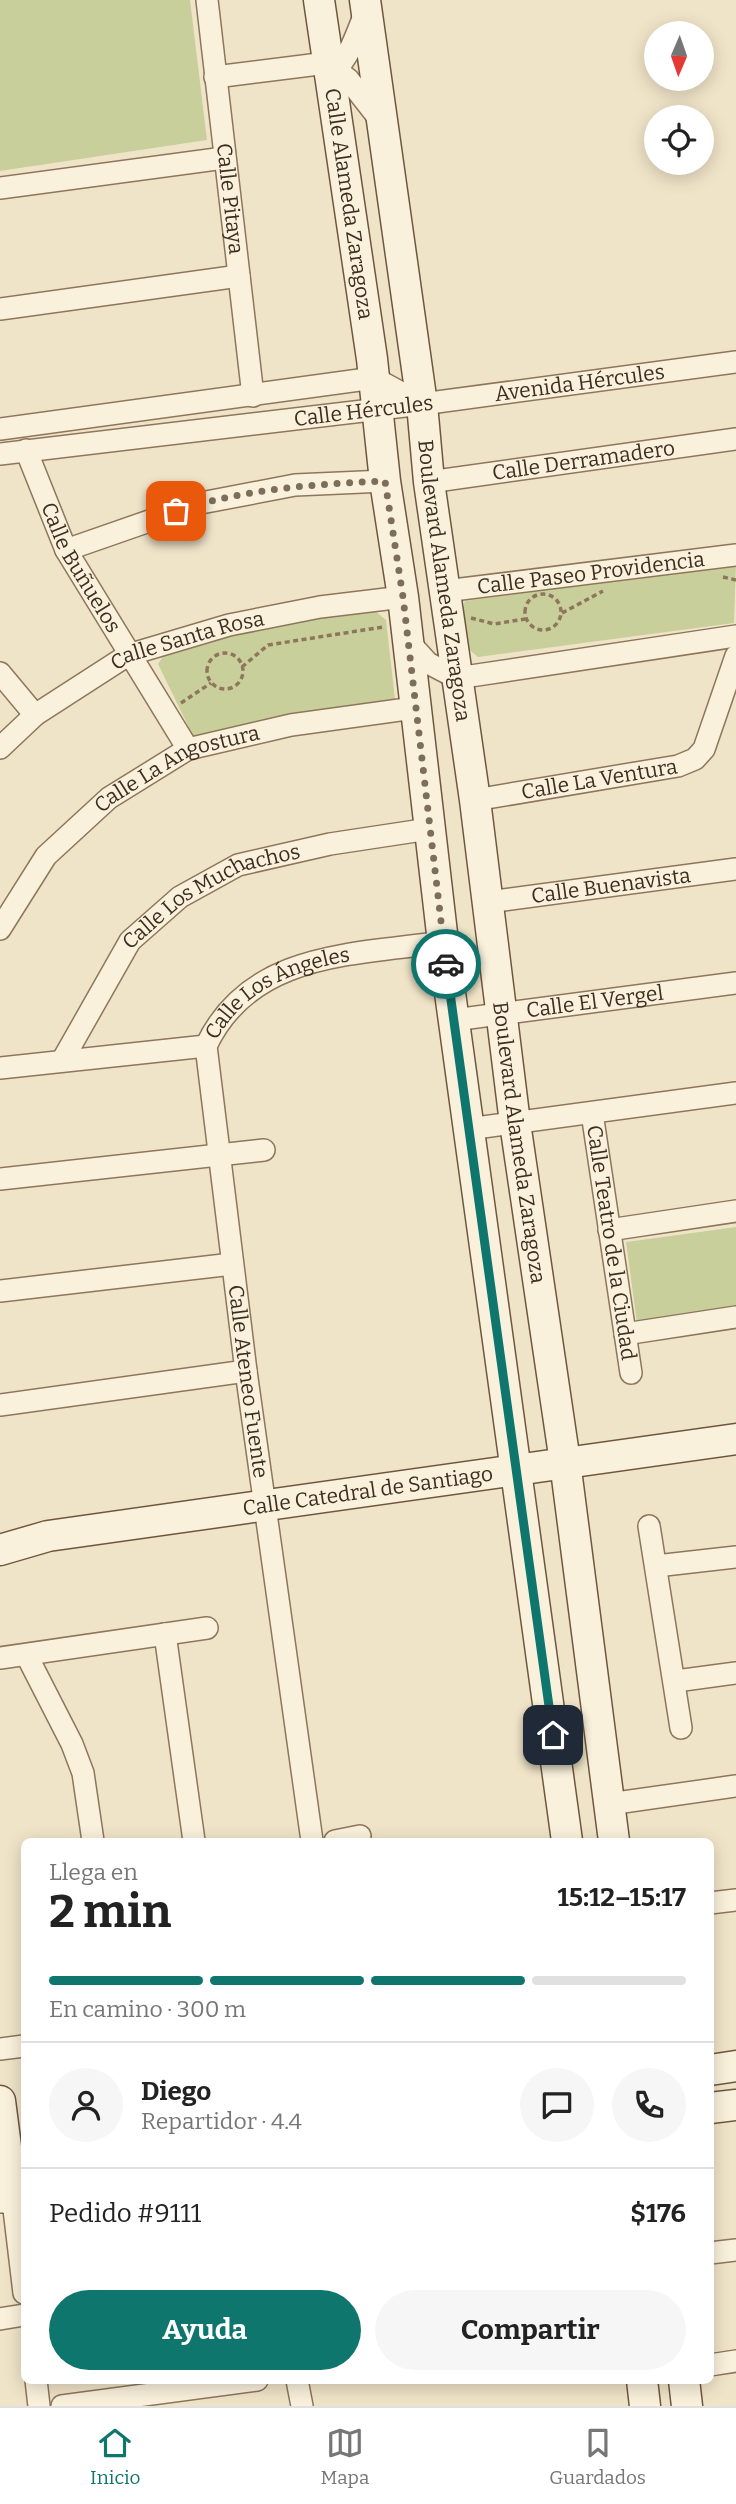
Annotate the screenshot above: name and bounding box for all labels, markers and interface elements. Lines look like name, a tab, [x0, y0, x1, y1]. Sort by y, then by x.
north arrow	[644, 21, 714, 91]
map controls	[644, 21, 714, 175]
street label: Calle Alameda Zaragoza	[319, 86, 379, 322]
button: locate	[644, 105, 714, 175]
street label: Calle Pitaya	[211, 142, 249, 256]
street label: Avenida Hércules	[493, 359, 666, 407]
street label: Calle Hércules	[292, 390, 435, 432]
street label: Calle Derramadero	[490, 435, 677, 486]
street label: Boulevard Alameda Zaragoza	[412, 439, 477, 724]
pin	[146, 481, 206, 541]
icon: bag	[157, 492, 195, 530]
street label: Calle Buñuelos	[35, 499, 127, 637]
street label: Calle Paseo Providencia	[476, 546, 707, 600]
street label: Calle Santa Rosa	[105, 605, 267, 676]
street label: Calle La Angostura	[89, 720, 262, 818]
street label: Calle La Ventura	[519, 753, 680, 805]
street label: Calle Los Muchachos	[117, 838, 303, 955]
street label: Calle Buenavista	[530, 862, 693, 909]
courier	[411, 929, 481, 999]
street label: Calle Los Ángeles	[199, 941, 352, 1044]
icon: car	[427, 945, 465, 983]
street label: Calle El Vergel	[525, 980, 665, 1023]
street label: Boulevard Alameda Zaragoza	[487, 1000, 552, 1286]
street label: Calle Teatro de la Ciudad	[581, 1123, 642, 1362]
street label: Calle Ateneo Fuente	[222, 1283, 274, 1480]
street label: Calle Catedral de Santiago	[241, 1460, 495, 1521]
pin	[523, 1705, 583, 1765]
icon: home	[534, 1716, 572, 1754]
text: Llega en	[49, 1858, 138, 1886]
text: 15:12–15:17	[558, 1882, 686, 1913]
text: 2 min	[49, 1884, 171, 1939]
text: En camino · 300 m	[49, 1995, 246, 2023]
button: person	[49, 2068, 123, 2142]
button: chat	[520, 2068, 594, 2142]
button: phone	[612, 2068, 686, 2142]
text: Diego	[141, 2076, 211, 2107]
text: Repartidor · 4.4	[141, 2107, 302, 2135]
text: Pedido #9111	[49, 2198, 201, 2229]
text: $176	[630, 2198, 686, 2229]
button: Ayuda	[49, 2290, 361, 2370]
button: Compartir	[375, 2290, 686, 2370]
tab: Inicio	[90, 2424, 141, 2489]
tab: Mapa	[321, 2424, 369, 2489]
tab: Guardados	[549, 2424, 646, 2489]

